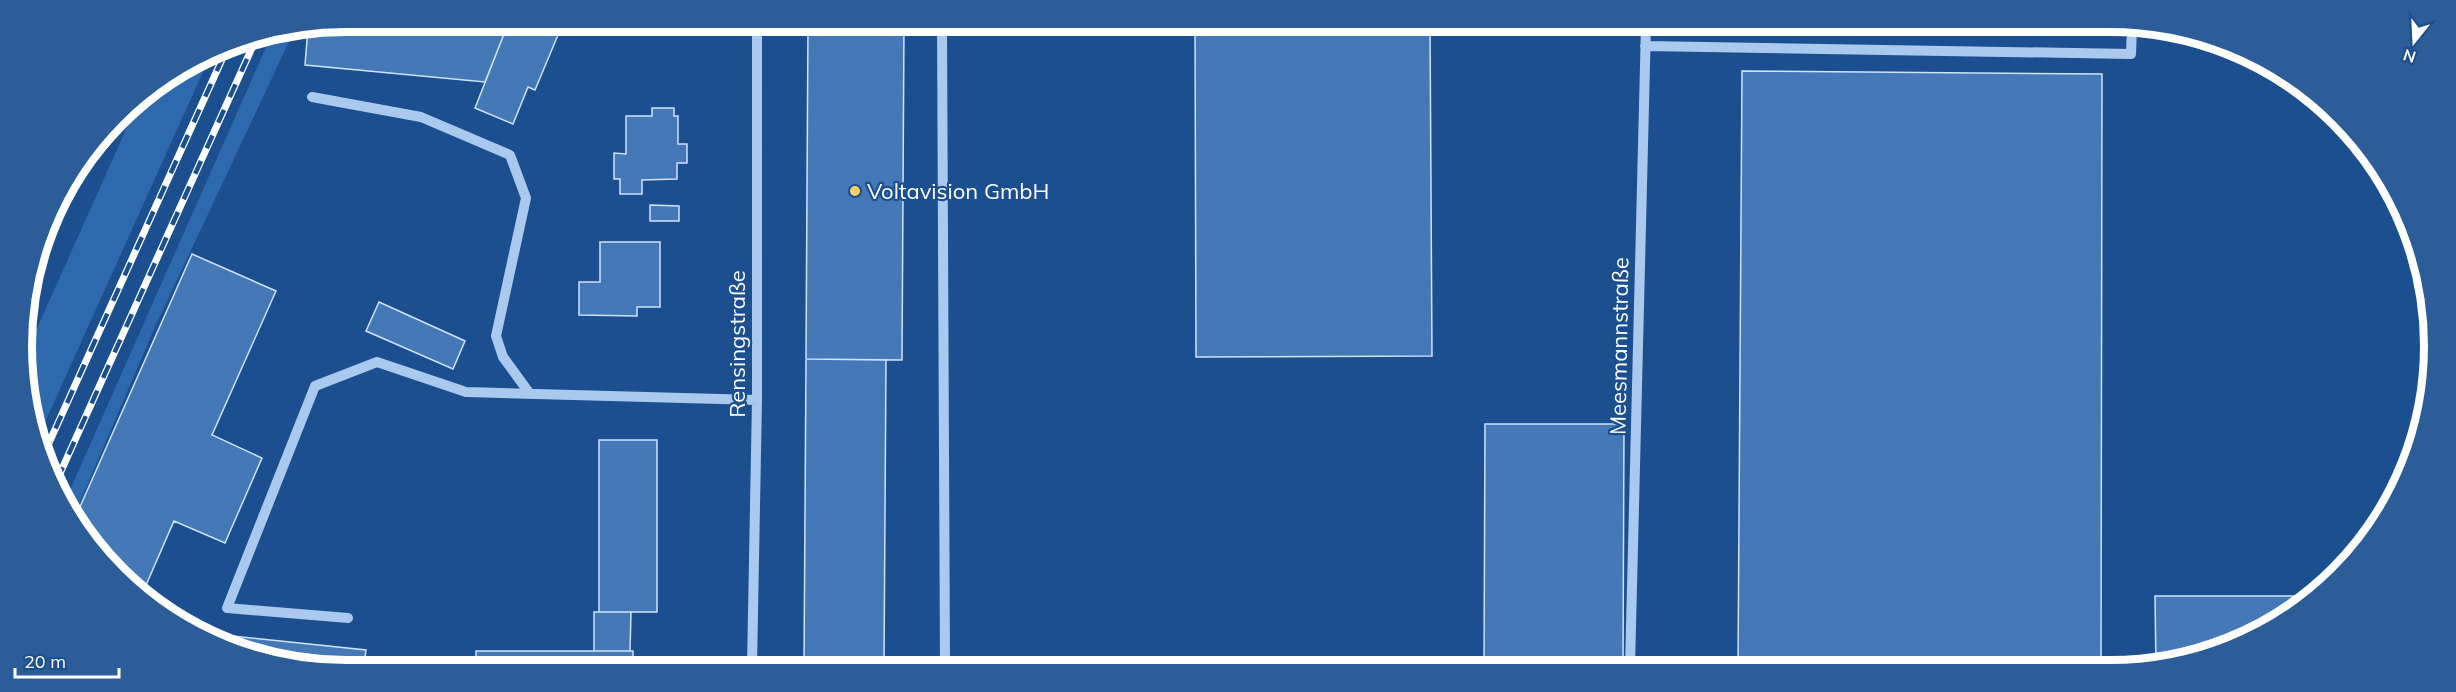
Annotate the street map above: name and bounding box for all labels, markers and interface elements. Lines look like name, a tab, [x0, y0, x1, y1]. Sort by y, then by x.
north arrow	[2384, 12, 2444, 72]
text: N	[2401, 45, 2418, 68]
place label: Voltavision GmbH	[867, 177, 1049, 205]
marker: Voltavision GmbH	[848, 184, 862, 198]
street label: Meesmannstraße	[1603, 257, 1635, 435]
street label: Rensingstraße	[723, 270, 751, 418]
scale bar	[15, 641, 118, 679]
text: 20 m	[24, 650, 66, 673]

